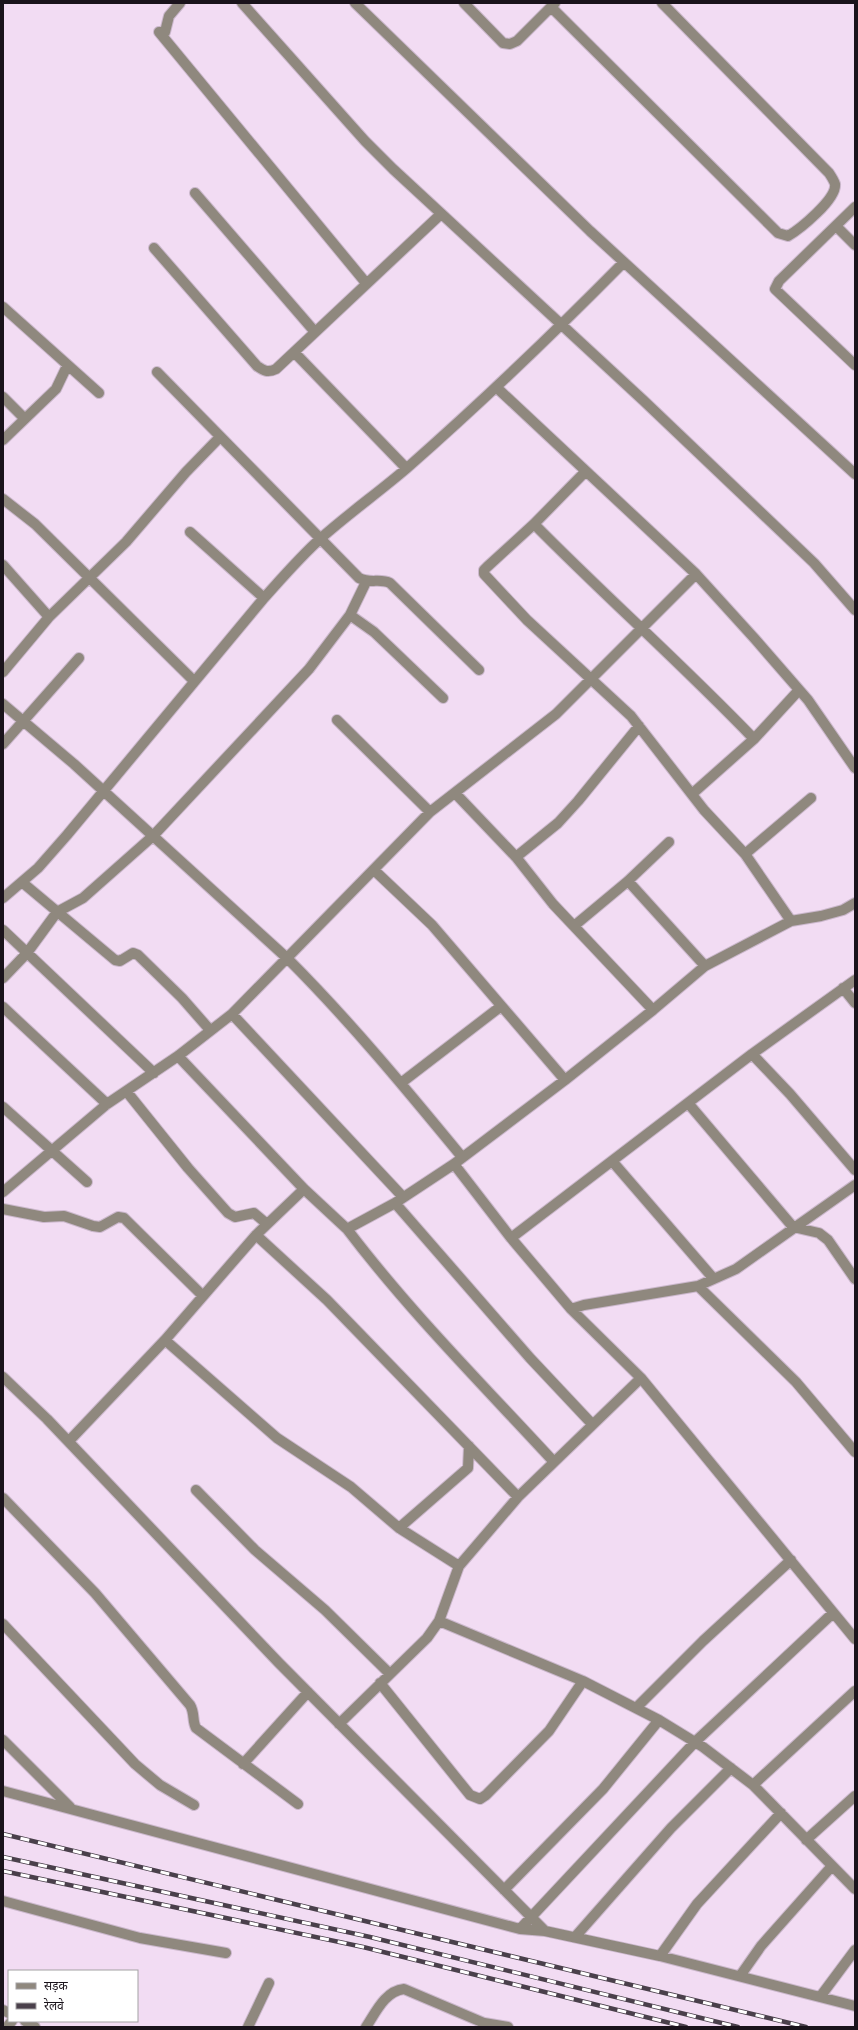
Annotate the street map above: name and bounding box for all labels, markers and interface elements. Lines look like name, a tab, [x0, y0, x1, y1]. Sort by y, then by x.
legend	[8, 1970, 138, 2022]
text: सड़क	[44, 1979, 69, 1994]
text: रेलवे	[44, 1998, 64, 2014]

